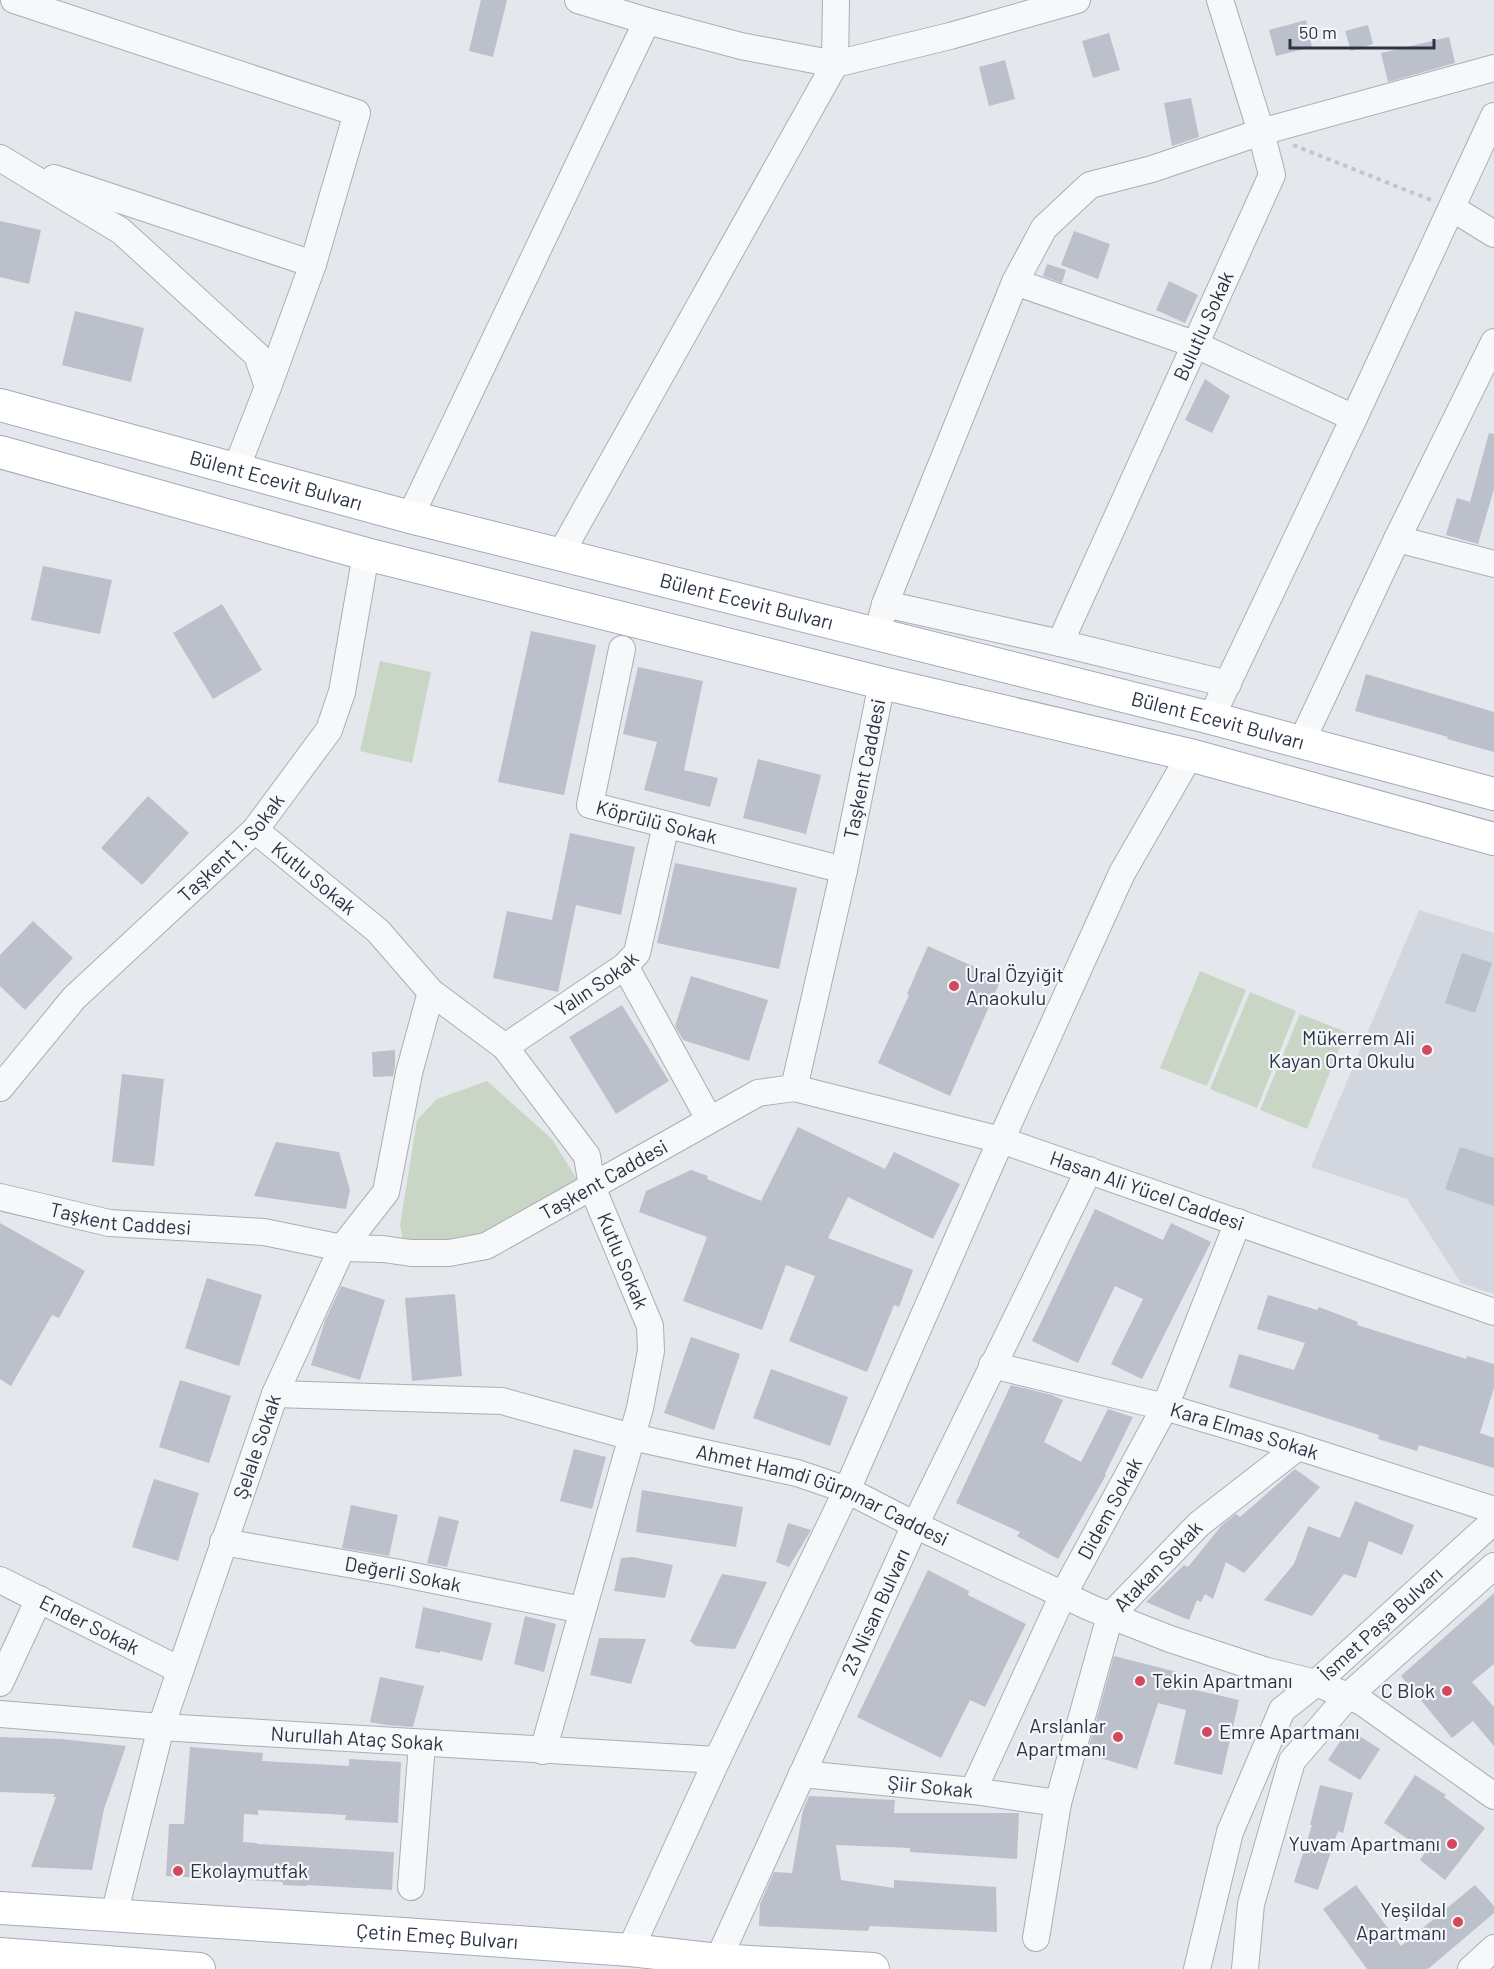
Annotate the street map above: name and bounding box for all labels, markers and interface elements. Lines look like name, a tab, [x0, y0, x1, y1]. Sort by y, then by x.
scale bar	[1290, 12, 1434, 50]
text: 50 m	[1299, 21, 1337, 43]
street label: Bulutlu Sokak	[1167, 267, 1238, 384]
street label: Bülent Ecevit Bulvarı	[187, 444, 365, 514]
street label: Bülent Ecevit Bulvarı	[658, 567, 836, 634]
street label: Bülent Ecevit Bulvarı	[1129, 685, 1307, 754]
street label: Taşkent Caddesi	[838, 697, 890, 841]
street label: Taşkent 1. Sokak	[172, 789, 289, 907]
street label: Köprülü Sokak	[594, 794, 720, 848]
street label: Kutlu Sokak	[267, 836, 362, 919]
street label: Yalın Sokak	[550, 946, 643, 1021]
place label: Ural Özyiğit Anaokulu	[966, 962, 1064, 1009]
marker: Ural Özyiğit Anaokulu	[947, 979, 961, 993]
place label: Mükerrem Ali Kayan Orta Okulu	[1269, 1025, 1415, 1072]
marker: Mükerrem Ali Kayan Orta Okulu	[1420, 1043, 1434, 1057]
street label: Taşkent Caddesi	[535, 1133, 671, 1224]
street label: Hasan Ali Yücel Caddesi	[1047, 1145, 1248, 1235]
street label: Taşkent Caddesi	[48, 1196, 192, 1239]
street label: Kutlu Sokak	[593, 1209, 655, 1312]
street label: Şelale Sokak	[227, 1391, 285, 1502]
street label: Kara Elmas Sokak	[1168, 1396, 1322, 1464]
street label: Ahmet Hamdi Gürpınar Caddesi	[694, 1438, 953, 1550]
street label: Didem Sokak	[1072, 1453, 1146, 1563]
street label: Atakan Sokak	[1108, 1515, 1207, 1616]
street label: 23 Nisan Bulvarı	[836, 1544, 914, 1679]
street label: Değerli Sokak	[343, 1551, 464, 1596]
street label: İsmet Paşa Bulvarı	[1314, 1561, 1447, 1685]
street label: Ender Sokak	[36, 1589, 144, 1659]
place label: Tekin Apartmanı	[1152, 1668, 1293, 1692]
marker: Tekin Apartmanı	[1133, 1674, 1147, 1688]
place label: C Blok	[1381, 1678, 1435, 1702]
marker: C Blok	[1440, 1684, 1454, 1698]
place label: Arslanlar Apartmanı	[1016, 1713, 1106, 1760]
place label: Emre Apartmanı	[1219, 1719, 1360, 1743]
street label: Nurullah Ataç Sokak	[270, 1721, 444, 1755]
marker: Emre Apartmanı	[1200, 1725, 1214, 1739]
marker: Arslanlar Apartmanı	[1111, 1730, 1125, 1744]
street label: Şiir Sokak	[887, 1770, 974, 1802]
place label: Yuvam Apartmanı	[1288, 1831, 1440, 1855]
marker: Yuvam Apartmanı	[1445, 1837, 1459, 1851]
place label: Ekolaymutfak	[190, 1858, 308, 1882]
marker: Ekolaymutfak	[171, 1864, 185, 1878]
place label: Yeşildal Apartmanı	[1356, 1897, 1446, 1944]
marker: Yeşildal Apartmanı	[1451, 1915, 1465, 1929]
street label: Çetin Emeç Bulvarı	[356, 1918, 519, 1953]

